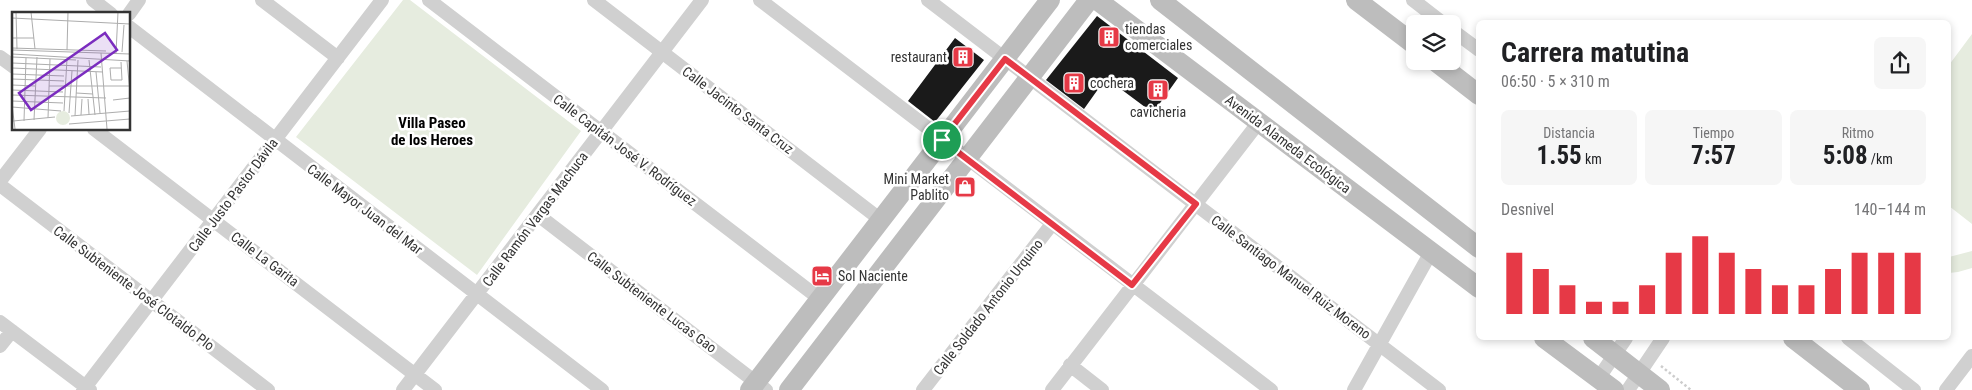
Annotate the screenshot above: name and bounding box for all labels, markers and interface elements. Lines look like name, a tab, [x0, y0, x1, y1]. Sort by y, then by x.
inset map	[12, 12, 130, 130]
map controls	[1406, 15, 1461, 70]
button: layers	[1406, 15, 1461, 70]
place label: tiendas comerciales	[1125, 21, 1192, 53]
building icon: tiendas comerciales	[1097, 25, 1121, 49]
text: Carrera matutina	[1501, 36, 1689, 69]
button: share	[1874, 37, 1926, 89]
building icon: restaurant	[951, 45, 975, 69]
place label: restaurant	[891, 49, 947, 65]
street label: Calle Jacinto Santa Cruz	[679, 63, 797, 157]
building icon: cochera	[1062, 71, 1086, 95]
text: 06:50 · 5 × 310 m	[1501, 72, 1610, 91]
place label: cochera	[1090, 75, 1134, 91]
building icon: cavicheria	[1146, 78, 1170, 102]
street label: Calle Capitán José V. Rodríguez	[550, 91, 700, 209]
street label: Avenida Alameda Ecológica	[1222, 92, 1354, 196]
place label: cavicheria	[1130, 104, 1186, 120]
district label: Villa Paseo de los Heroes	[391, 114, 473, 149]
pin	[921, 119, 963, 161]
text: Distancia	[1543, 125, 1595, 141]
text: Tiempo	[1693, 125, 1734, 141]
text: Ritmo	[1842, 125, 1874, 141]
icon: arrive	[928, 126, 956, 154]
street label: Calle Justo Pastor Dávila	[185, 135, 281, 255]
text: 1.55	[1537, 141, 1582, 170]
text: 7:57	[1691, 141, 1736, 170]
text: 5:08	[1823, 141, 1868, 170]
street label: Calle Ramón Vargas Machuca	[479, 148, 591, 290]
text: km	[1582, 151, 1602, 167]
text: /km	[1868, 151, 1893, 167]
street label: Calle Mayor Juan del Mar	[304, 160, 426, 258]
place label: Mini Market Pablito	[884, 171, 949, 203]
shop icon: Mini Market Pablito	[953, 175, 977, 199]
text: Desnivel	[1501, 200, 1554, 219]
text: 140–144 m	[1854, 200, 1926, 219]
street label: Calle Santiago Manuel Ruiz Moreno	[1208, 212, 1374, 342]
street label: Calle Subteniente José Clotaldo Plo	[50, 222, 218, 354]
street label: Calle La Garita	[228, 228, 302, 290]
street label: Calle Soldado Antonio Urquino	[930, 236, 1046, 378]
street label: Calle Subteniente Lucas Gao	[584, 248, 720, 356]
hotel icon: Sol Naciente	[810, 264, 834, 288]
place label: Sol Naciente	[838, 268, 908, 284]

